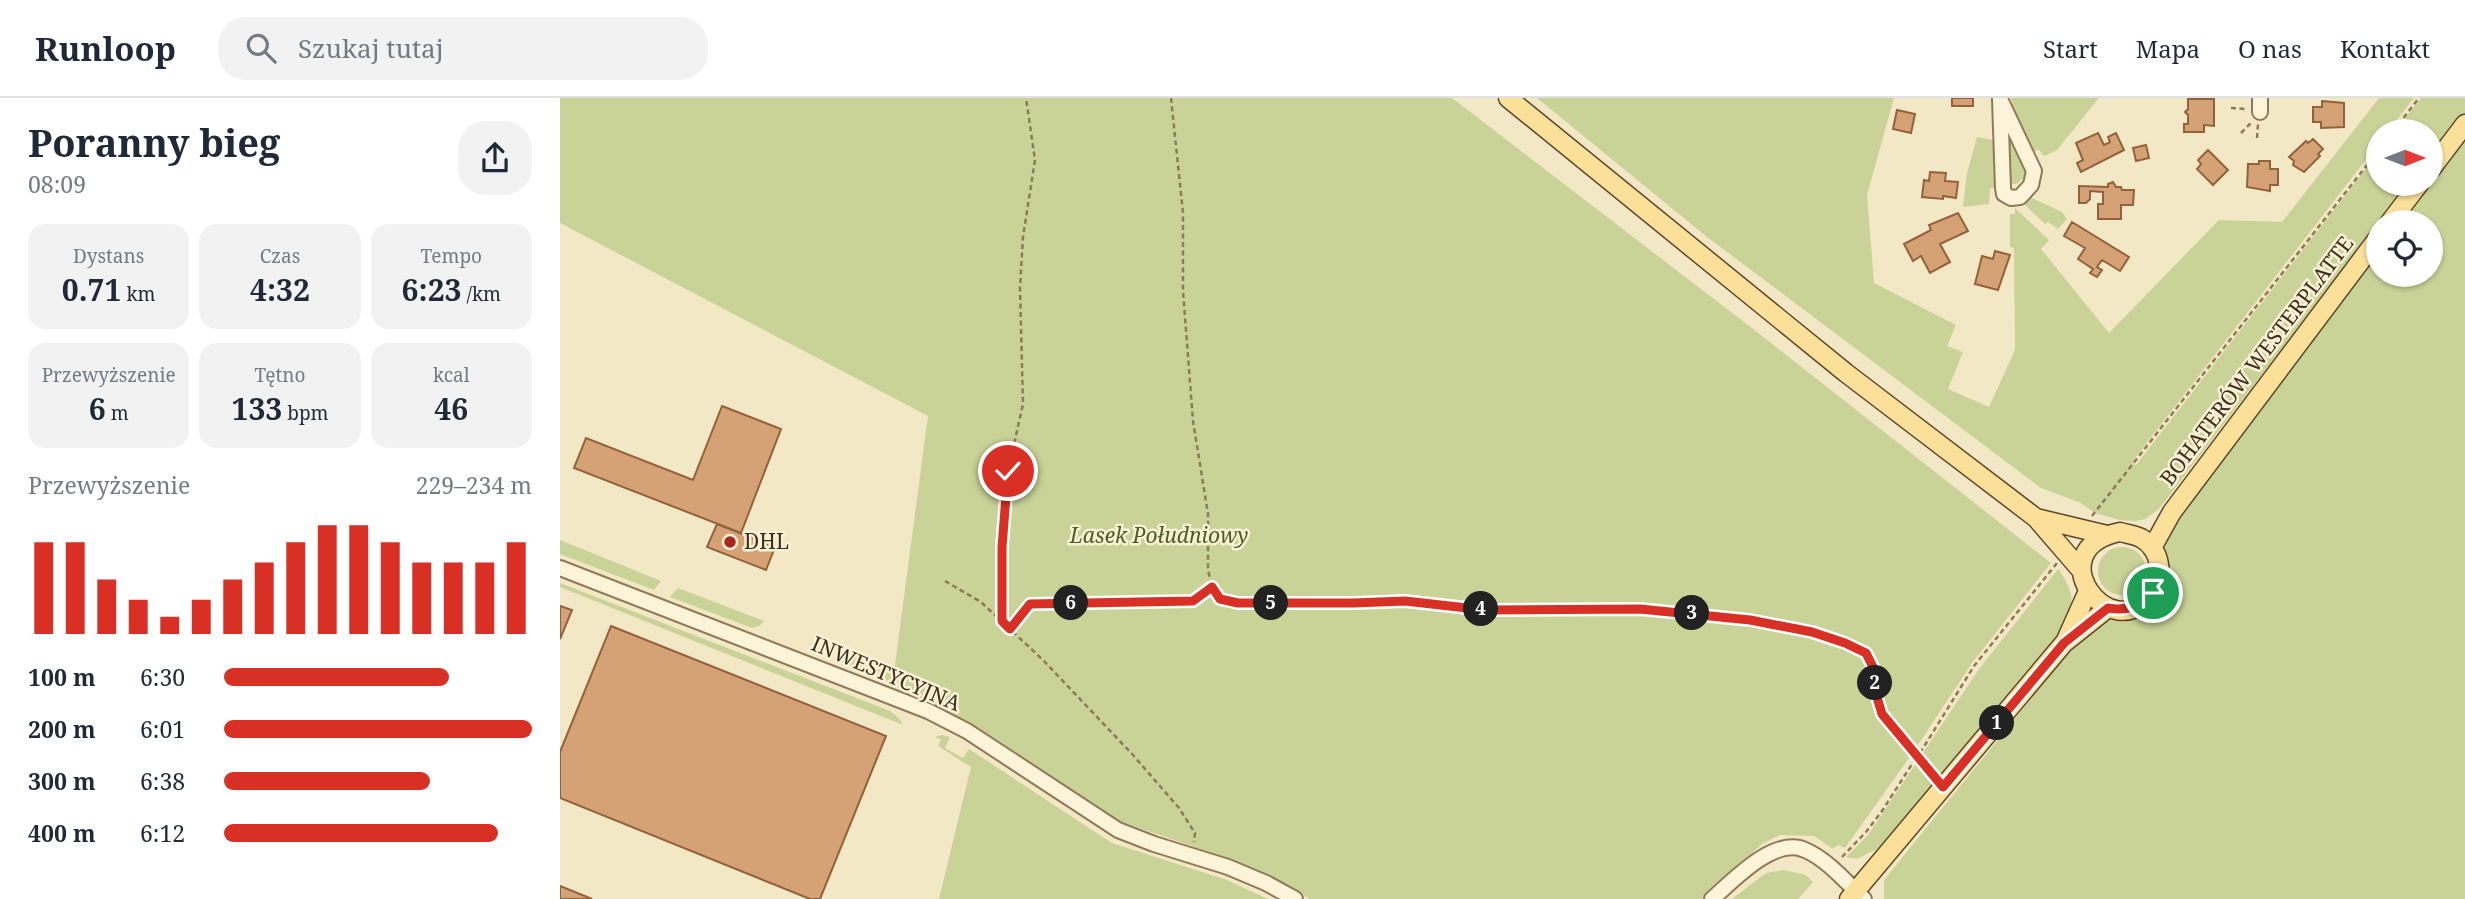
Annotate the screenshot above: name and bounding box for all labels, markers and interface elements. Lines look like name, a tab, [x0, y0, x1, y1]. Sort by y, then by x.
search box	[218, 17, 708, 80]
text: Runloop	[35, 26, 176, 71]
icon: search	[242, 29, 280, 67]
text: Szukaj tutaj	[298, 30, 444, 66]
text: Start	[2043, 32, 2098, 65]
text: Mapa	[2136, 32, 2200, 65]
text: O nas	[2238, 32, 2302, 65]
text: Kontakt	[2340, 32, 2430, 65]
text: Poranny bieg	[28, 116, 280, 168]
north arrow	[2366, 119, 2443, 196]
map controls	[2366, 119, 2443, 287]
button: share	[458, 121, 532, 195]
text: 08:09	[28, 168, 86, 200]
button: locate	[2366, 210, 2443, 287]
street label: BOHATERÓW WESTERPLATTE	[2153, 230, 2359, 491]
text: Dystans	[73, 243, 144, 269]
text: Czas	[260, 243, 300, 269]
text: Tempo	[421, 243, 482, 269]
text: 0.71	[62, 269, 121, 310]
text: 4:32	[250, 269, 310, 310]
text: 6:23	[402, 269, 462, 310]
text: km	[121, 281, 156, 307]
text: /km	[462, 281, 501, 307]
text: Przewyższenie	[42, 362, 176, 388]
text: Tętno	[255, 362, 305, 388]
text: kcal	[433, 362, 470, 388]
text: 6	[89, 388, 106, 429]
text: 133	[231, 388, 282, 429]
text: 46	[434, 388, 468, 429]
text: m	[106, 400, 129, 426]
text: bpm	[282, 400, 329, 426]
pin	[978, 441, 1038, 501]
icon: check	[989, 452, 1027, 490]
text: Przewyższenie	[28, 469, 190, 501]
text: 229–234 m	[416, 469, 532, 501]
park label: Lasek Południowy	[1069, 521, 1248, 549]
place label: DHL	[744, 527, 789, 555]
marker: DHL	[722, 534, 738, 550]
pin	[2123, 563, 2183, 623]
icon: arrive	[2134, 574, 2172, 612]
pin: 6	[1054, 586, 1088, 620]
pin: 5	[1254, 586, 1288, 620]
text: 6	[1065, 589, 1076, 615]
text: 5	[1265, 589, 1276, 615]
pin: 4	[1464, 592, 1499, 626]
text: 4	[1475, 595, 1486, 621]
pin: 3	[1674, 596, 1710, 630]
text: 3	[1686, 599, 1697, 625]
street label: INWESTYCYJNA	[808, 629, 965, 717]
text: 100 m	[28, 661, 96, 693]
text: 6:30	[140, 661, 185, 693]
pin: 2	[1858, 666, 1892, 700]
text: 2	[1869, 669, 1880, 695]
pin: 1	[1980, 706, 2014, 740]
text: 1	[1991, 709, 2002, 735]
text: 200 m	[28, 713, 96, 745]
text: 6:01	[140, 713, 185, 745]
text: 300 m	[28, 765, 96, 797]
text: 6:38	[140, 765, 185, 797]
text: 400 m	[28, 817, 96, 849]
text: 6:12	[140, 817, 185, 849]

